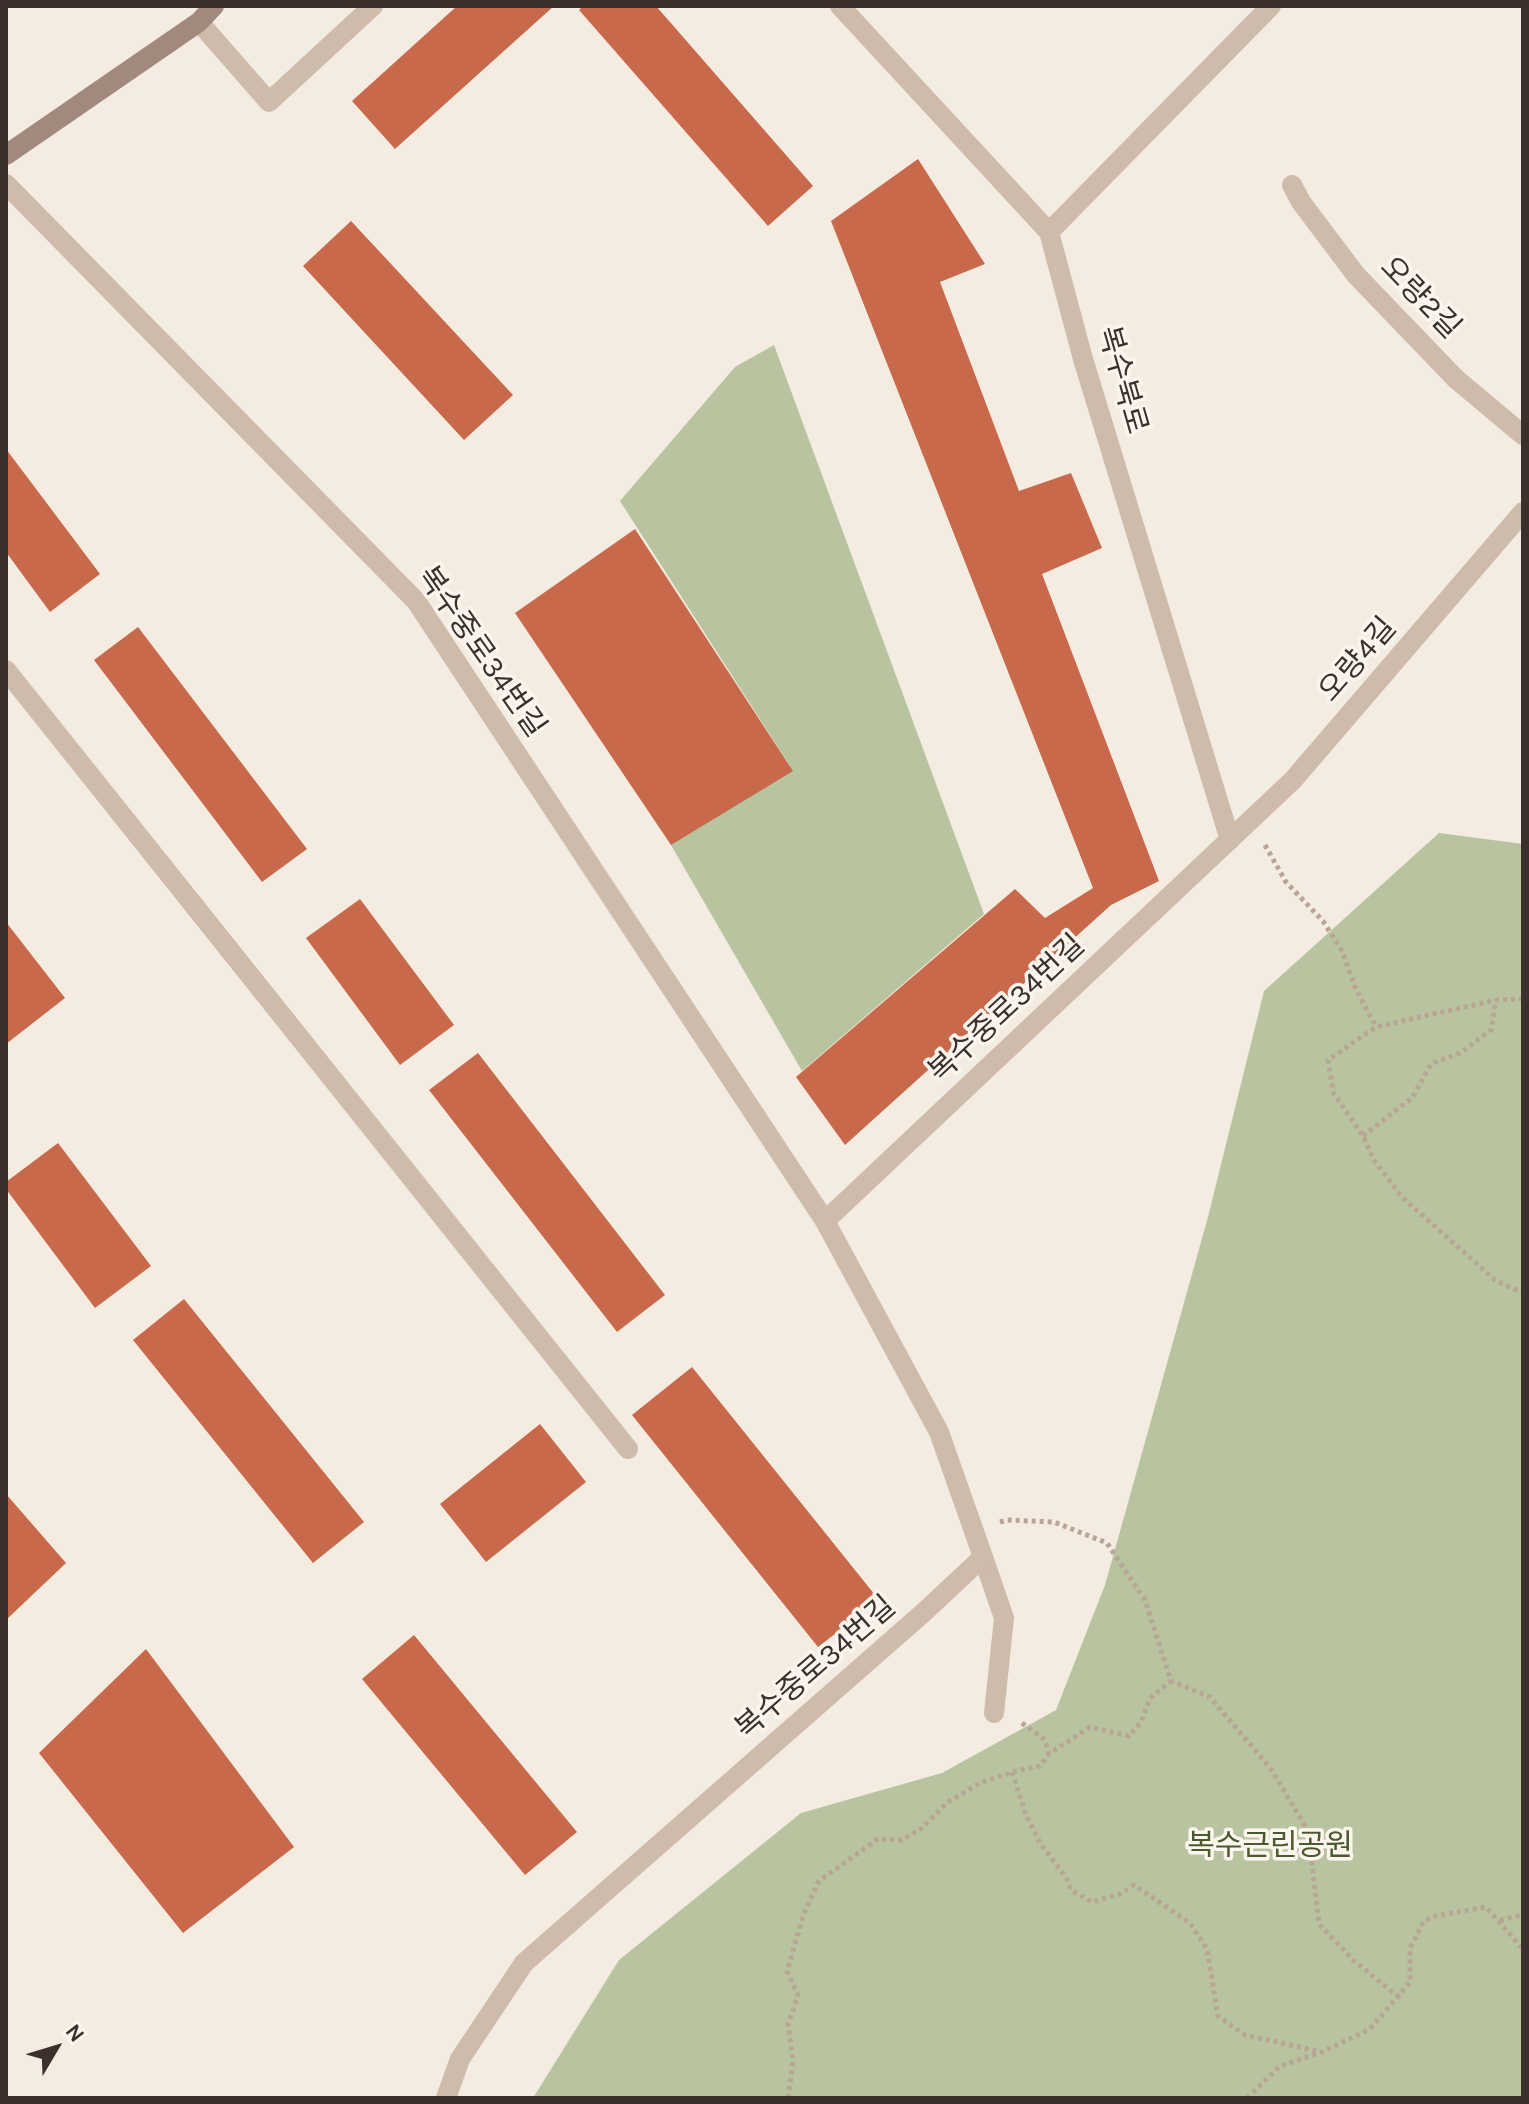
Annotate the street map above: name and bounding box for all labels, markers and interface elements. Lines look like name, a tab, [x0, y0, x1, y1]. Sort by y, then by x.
street label: 오량2길	[1372, 249, 1468, 347]
street label: 복수북로	[1089, 322, 1155, 438]
street label: 복수중로34번길	[409, 560, 553, 744]
street label: 오량4길	[1312, 611, 1404, 709]
street label: 복수중로34번길	[922, 928, 1092, 1090]
street label: 복수중로34번길	[729, 1589, 903, 1747]
park label: 복수근린공원	[1187, 1828, 1353, 1864]
north arrow	[16, 2008, 96, 2088]
text: N	[60, 2019, 90, 2047]

